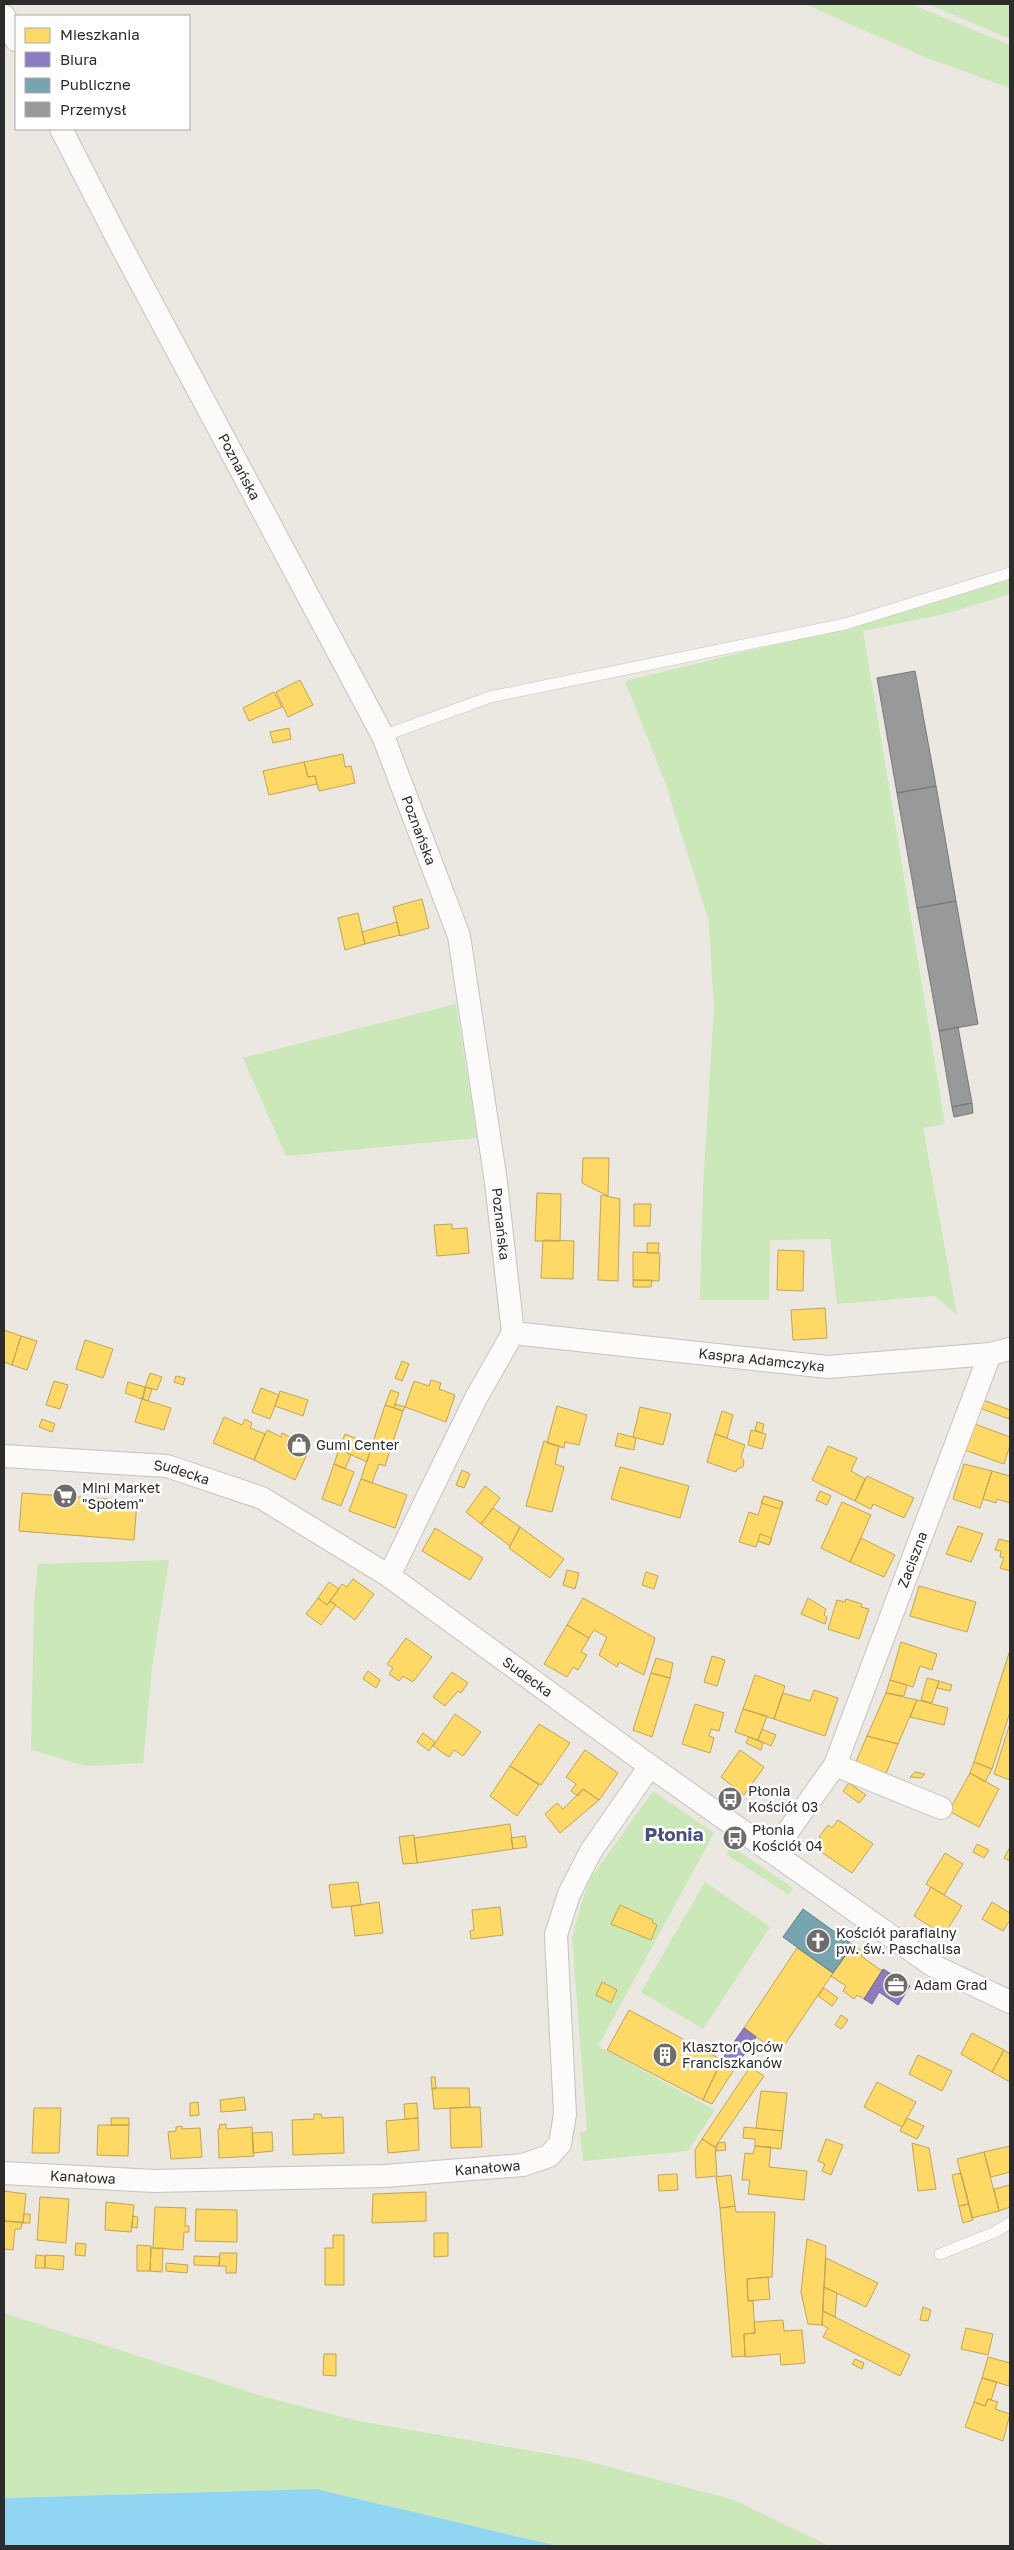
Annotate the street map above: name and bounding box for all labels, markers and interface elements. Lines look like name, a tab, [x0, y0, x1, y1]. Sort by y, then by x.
legend	[15, 15, 190, 130]
text: Mieszkania	[60, 25, 140, 43]
text: Biura	[60, 50, 97, 68]
text: Publiczne	[60, 75, 131, 93]
text: Przemysł	[60, 100, 127, 118]
street label: Poznańska	[215, 430, 264, 503]
street label: Poznańska	[398, 793, 440, 867]
street label: Poznańska	[489, 1187, 514, 1261]
street label: Kaspra Adamczyka	[698, 1344, 826, 1375]
shop icon: Gumi Center	[286, 1432, 312, 1458]
place label: Gumi Center	[316, 1436, 400, 1453]
street label: Sudecka	[153, 1456, 212, 1488]
place label: Mini Market "Społem"	[82, 1479, 160, 1512]
supermarket icon: Mini Market "Społem"	[52, 1483, 78, 1509]
street label: Zaciszna	[894, 1529, 930, 1590]
street label: Sudecka	[500, 1653, 556, 1700]
place label: Płonia Kościół 03	[748, 1782, 818, 1815]
bus stop icon: Płonia Kościół 03	[717, 1786, 743, 1812]
place label: Płonia Kościół 04	[752, 1821, 823, 1854]
district label: Płonia	[645, 1822, 703, 1845]
bus stop icon: Płonia Kościół 04	[722, 1825, 748, 1851]
place label: Kościół parafialny pw. św. Paschalisa	[836, 1924, 961, 1957]
church icon: Kościół parafialny pw. św. Paschalisa	[805, 1928, 831, 1954]
office icon: Adam Grad	[883, 1972, 909, 1998]
place label: Adam Grad	[914, 1976, 987, 1993]
place label: Klasztor Ojców Franciszkanów	[682, 2038, 783, 2071]
building icon: Klasztor Ojców Franciszkanów	[652, 2042, 678, 2068]
street label: Kanałowa	[454, 2156, 521, 2178]
street label: Kanałowa	[50, 2166, 116, 2187]

